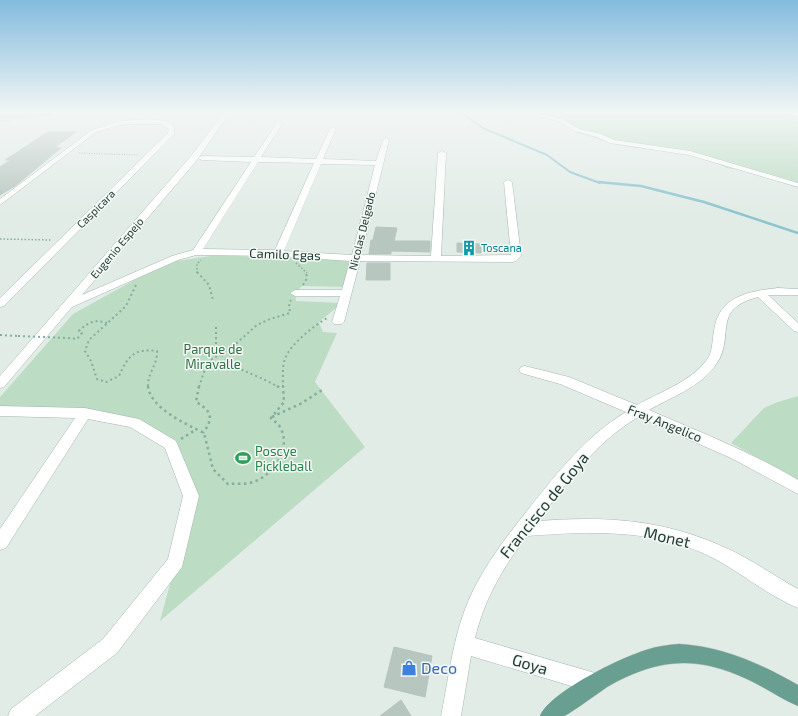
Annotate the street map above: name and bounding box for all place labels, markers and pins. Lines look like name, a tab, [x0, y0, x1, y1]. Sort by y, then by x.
building icon: Toscana	[460, 239, 478, 257]
place label: Toscana	[481, 241, 522, 254]
place label: Poscye Pickleball	[255, 443, 312, 474]
sports icon: Poscye Pickleball	[234, 449, 252, 467]
place label: Deco	[421, 658, 457, 677]
shop icon: Deco	[400, 659, 418, 677]

